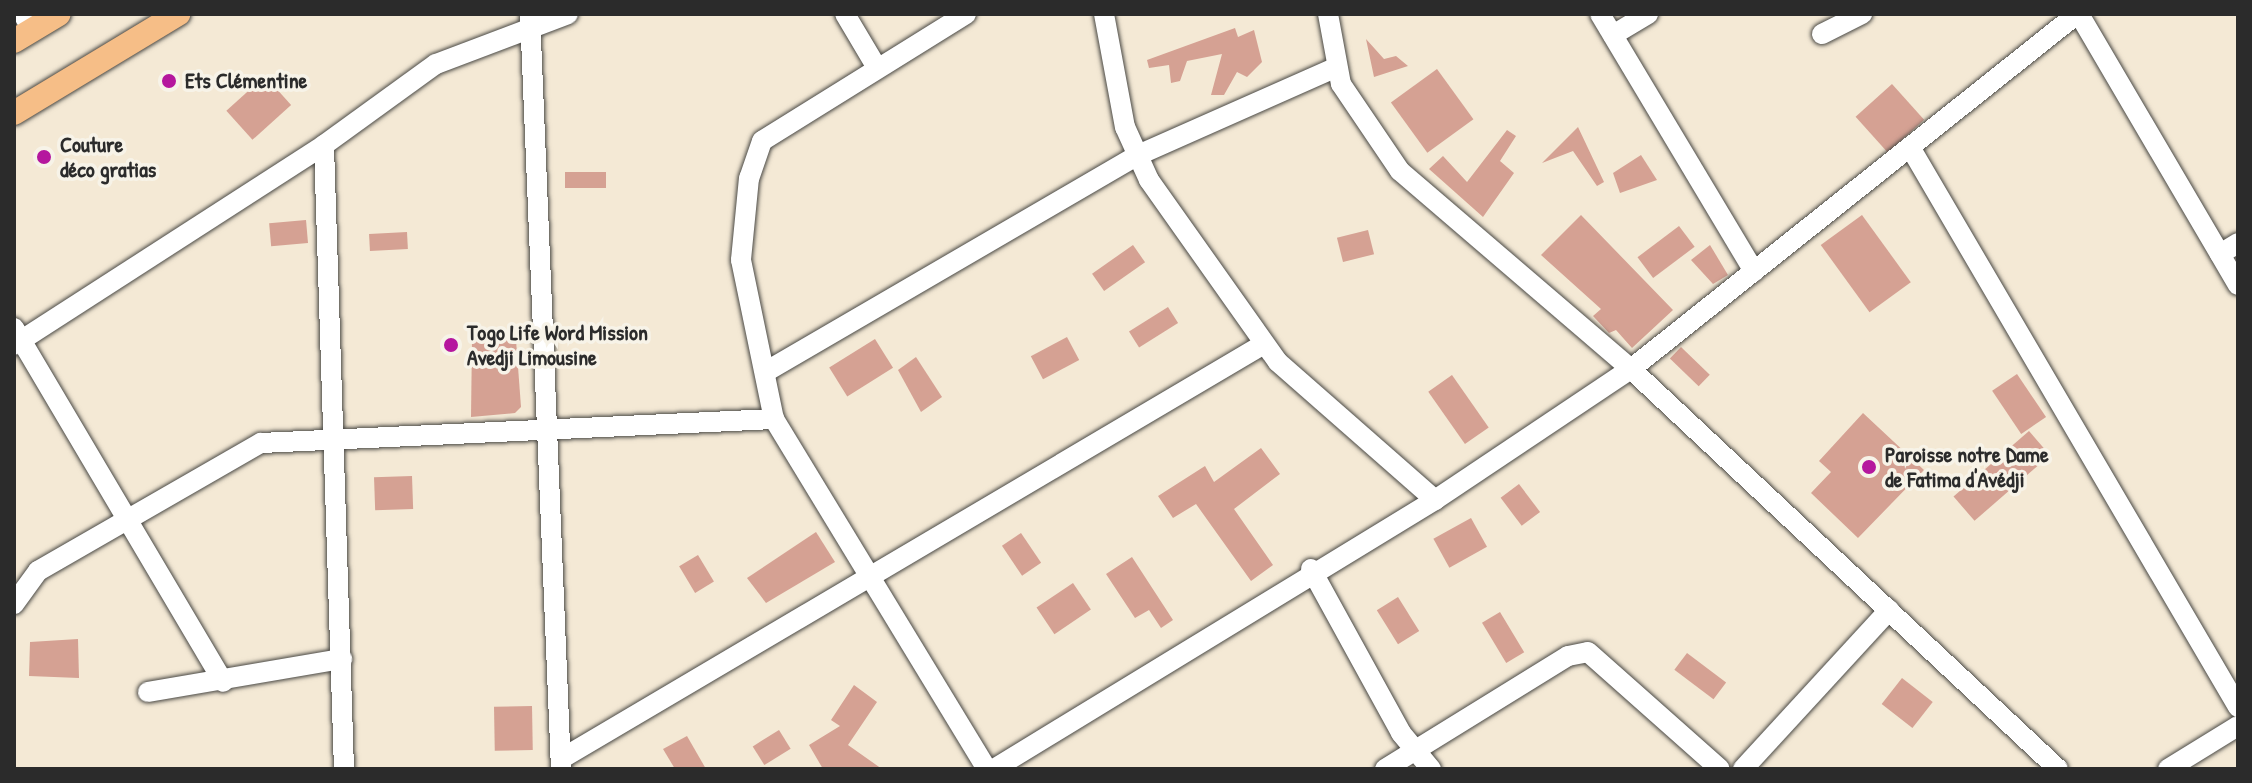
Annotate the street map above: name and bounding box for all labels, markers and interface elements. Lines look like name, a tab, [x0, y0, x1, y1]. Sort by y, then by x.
place label: Ets Clémentine	[185, 68, 307, 94]
marker: Ets Clémentine	[160, 72, 178, 90]
place label: Couture déco gratias	[60, 131, 156, 182]
marker: Couture déco gratias	[35, 148, 53, 166]
place label: Togo Life Word Mission Avedji Limousine	[467, 319, 648, 370]
marker: Togo Life Word Mission Avedji Limousine	[442, 336, 460, 354]
place label: Paroisse notre Dame de Fatima d'Avédji	[1885, 441, 2049, 492]
marker: Paroisse notre Dame de Fatima d'Avédji	[1860, 458, 1878, 476]

